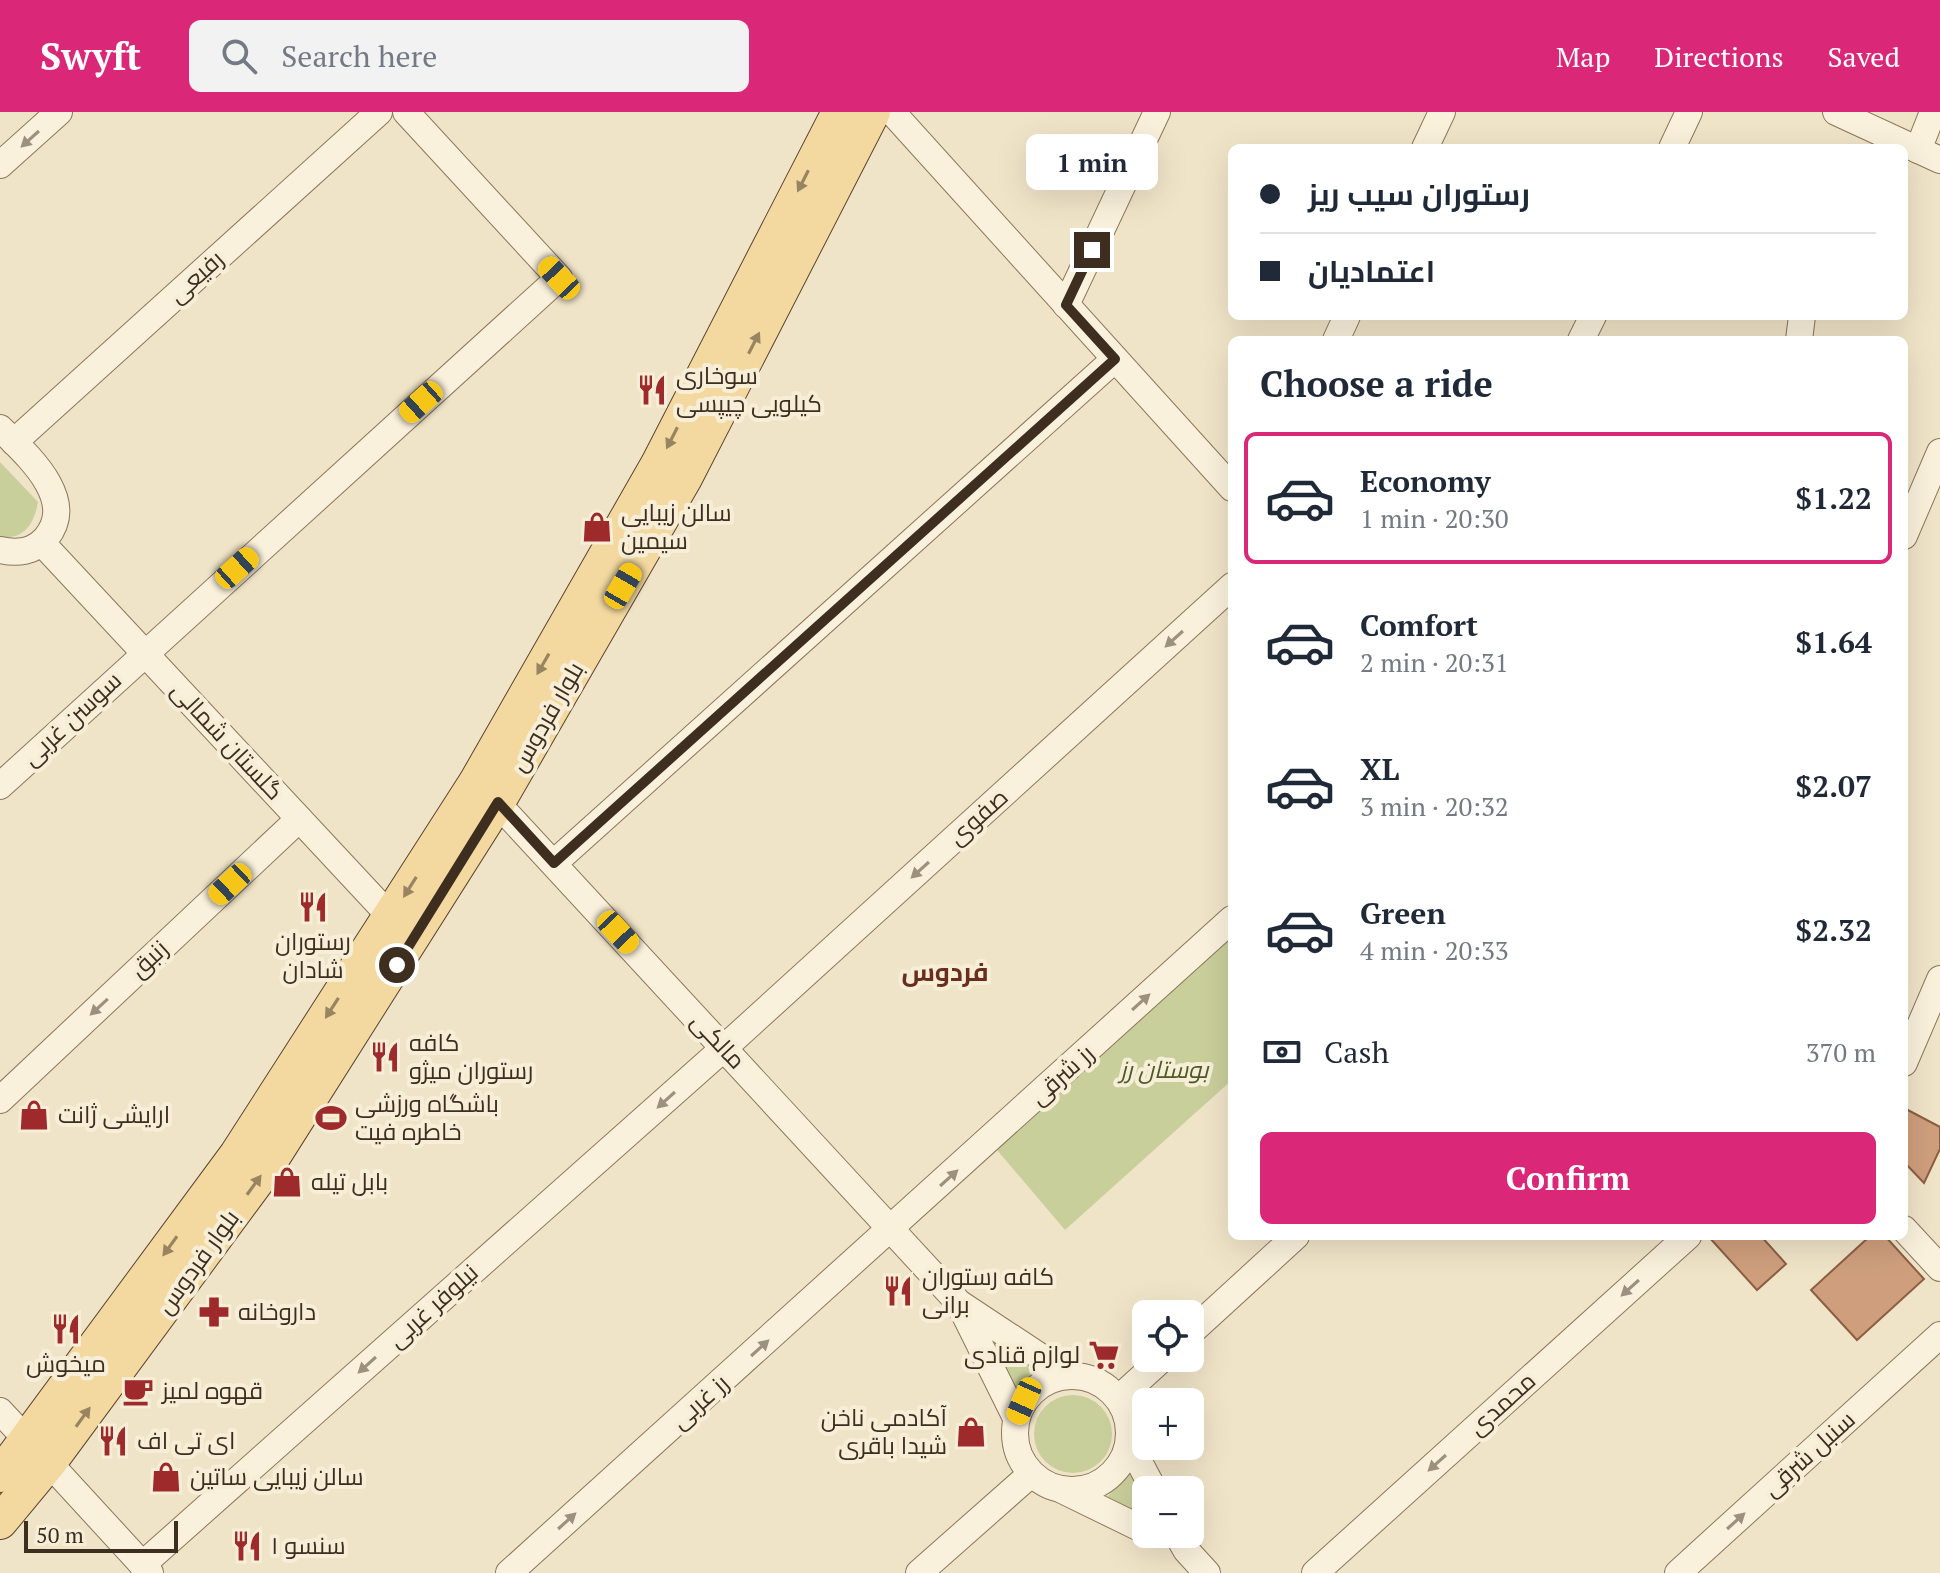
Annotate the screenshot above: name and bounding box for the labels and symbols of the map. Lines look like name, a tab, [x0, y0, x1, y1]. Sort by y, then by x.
one-way arrow	[20, 129, 39, 147]
callout: 1 min	[1026, 134, 1158, 190]
one-way arrow	[796, 170, 810, 193]
route end	[1074, 232, 1110, 268]
street label: رفیعی	[161, 243, 230, 310]
car	[534, 252, 584, 304]
one-way arrow	[748, 331, 761, 354]
place label: سوخاری كيلويی چيپسی	[676, 359, 822, 420]
restaurant icon: سوخاری كيلويی چيپسی	[635, 373, 669, 407]
car	[395, 377, 447, 427]
one-way arrow	[665, 426, 678, 449]
place label: سالن زیبایی سیمین	[621, 496, 732, 556]
shop icon: سالن زیبایی سیمین	[580, 510, 614, 544]
car	[211, 543, 263, 593]
car	[601, 559, 645, 613]
one-way arrow	[1165, 629, 1184, 647]
one-way arrow	[536, 653, 550, 675]
street label: بلوار فردوس	[502, 656, 590, 777]
street label: سوسن غربی	[15, 664, 128, 773]
street label: گلستان شمالی	[165, 674, 291, 806]
street label: صفوی	[940, 781, 1014, 852]
car	[204, 859, 256, 909]
one-way arrow	[910, 861, 929, 879]
one-way arrow	[403, 876, 417, 898]
restaurant icon: رستوران شادان	[296, 890, 330, 924]
car	[593, 906, 643, 958]
place label: رستوران شادان	[275, 925, 351, 985]
street label: زنبق	[122, 932, 174, 984]
route start	[379, 947, 415, 983]
district label: فردوس	[901, 954, 989, 988]
one-way arrow	[1132, 994, 1151, 1012]
one-way arrow	[90, 997, 109, 1015]
one-way arrow	[325, 997, 339, 1019]
street label: مالکی	[684, 1005, 753, 1075]
place label: کافه رستوران ميژو	[409, 1026, 533, 1086]
street label: رز شرقی	[1022, 1037, 1100, 1112]
restaurant icon: کافه رستوران ميژو	[368, 1040, 402, 1074]
park label: بوستان رز	[1117, 1053, 1210, 1085]
place label: باشگاه ورزشی خاطره فیت	[355, 1087, 499, 1147]
one-way arrow	[657, 1090, 676, 1108]
shop icon: ارایشی ژانت	[17, 1098, 51, 1132]
place label: ارایشی ژانت	[58, 1098, 170, 1130]
sports icon: باشگاه ورزشی خاطره فیت	[314, 1101, 348, 1135]
shop icon: بابل تیله	[270, 1165, 304, 1199]
place label: بابل تیله	[311, 1165, 388, 1197]
one-way arrow	[940, 1169, 959, 1187]
one-way arrow	[246, 1175, 261, 1196]
street label: بلوار فردوس	[148, 1203, 246, 1320]
one-way arrow	[163, 1236, 178, 1257]
street label: نیلوفر غربی	[380, 1256, 484, 1354]
place label: كافه رستوران برانى	[922, 1260, 1054, 1320]
restaurant icon: كافه رستوران برانى	[881, 1274, 915, 1308]
one-way arrow	[1621, 1279, 1640, 1297]
pharmacy icon: داروخانه	[197, 1295, 231, 1329]
place label: داروخانه	[238, 1295, 316, 1327]
restaurant icon: میخوش	[49, 1312, 83, 1346]
place label: لوازم قنادی	[964, 1338, 1080, 1371]
supermarket icon: لوازم قنادی	[1087, 1338, 1121, 1372]
one-way arrow	[751, 1339, 770, 1357]
place label: میخوش	[26, 1347, 106, 1379]
one-way arrow	[358, 1356, 377, 1374]
street label: محمدی	[1461, 1364, 1542, 1442]
street label: رز غربی	[664, 1367, 735, 1436]
cafe icon: قهوه لمیز	[121, 1374, 155, 1408]
place label: قهوه لمیز	[160, 1374, 263, 1406]
car	[1003, 1374, 1045, 1428]
place label: آکادمی ناخن شیدا باقری	[821, 1401, 948, 1461]
street label: سنبل شرقی	[1755, 1403, 1861, 1503]
one-way arrow	[75, 1407, 90, 1428]
shop icon: آکادمی ناخن شیدا باقری	[954, 1415, 988, 1449]
restaurant icon: ای تی اف	[96, 1424, 130, 1458]
place label: ای تی اف	[137, 1424, 236, 1456]
one-way arrow	[1428, 1453, 1447, 1471]
shop icon: سالن زیبایی ساتین	[149, 1460, 183, 1494]
place label: سالن زیبایی ساتین	[190, 1460, 364, 1492]
one-way arrow	[1726, 1512, 1745, 1530]
one-way arrow	[556, 1513, 576, 1530]
scale bar	[24, 1517, 178, 1553]
restaurant icon: ۱ سنسو	[230, 1529, 264, 1563]
place label: ۱ سنسو	[271, 1529, 346, 1561]

